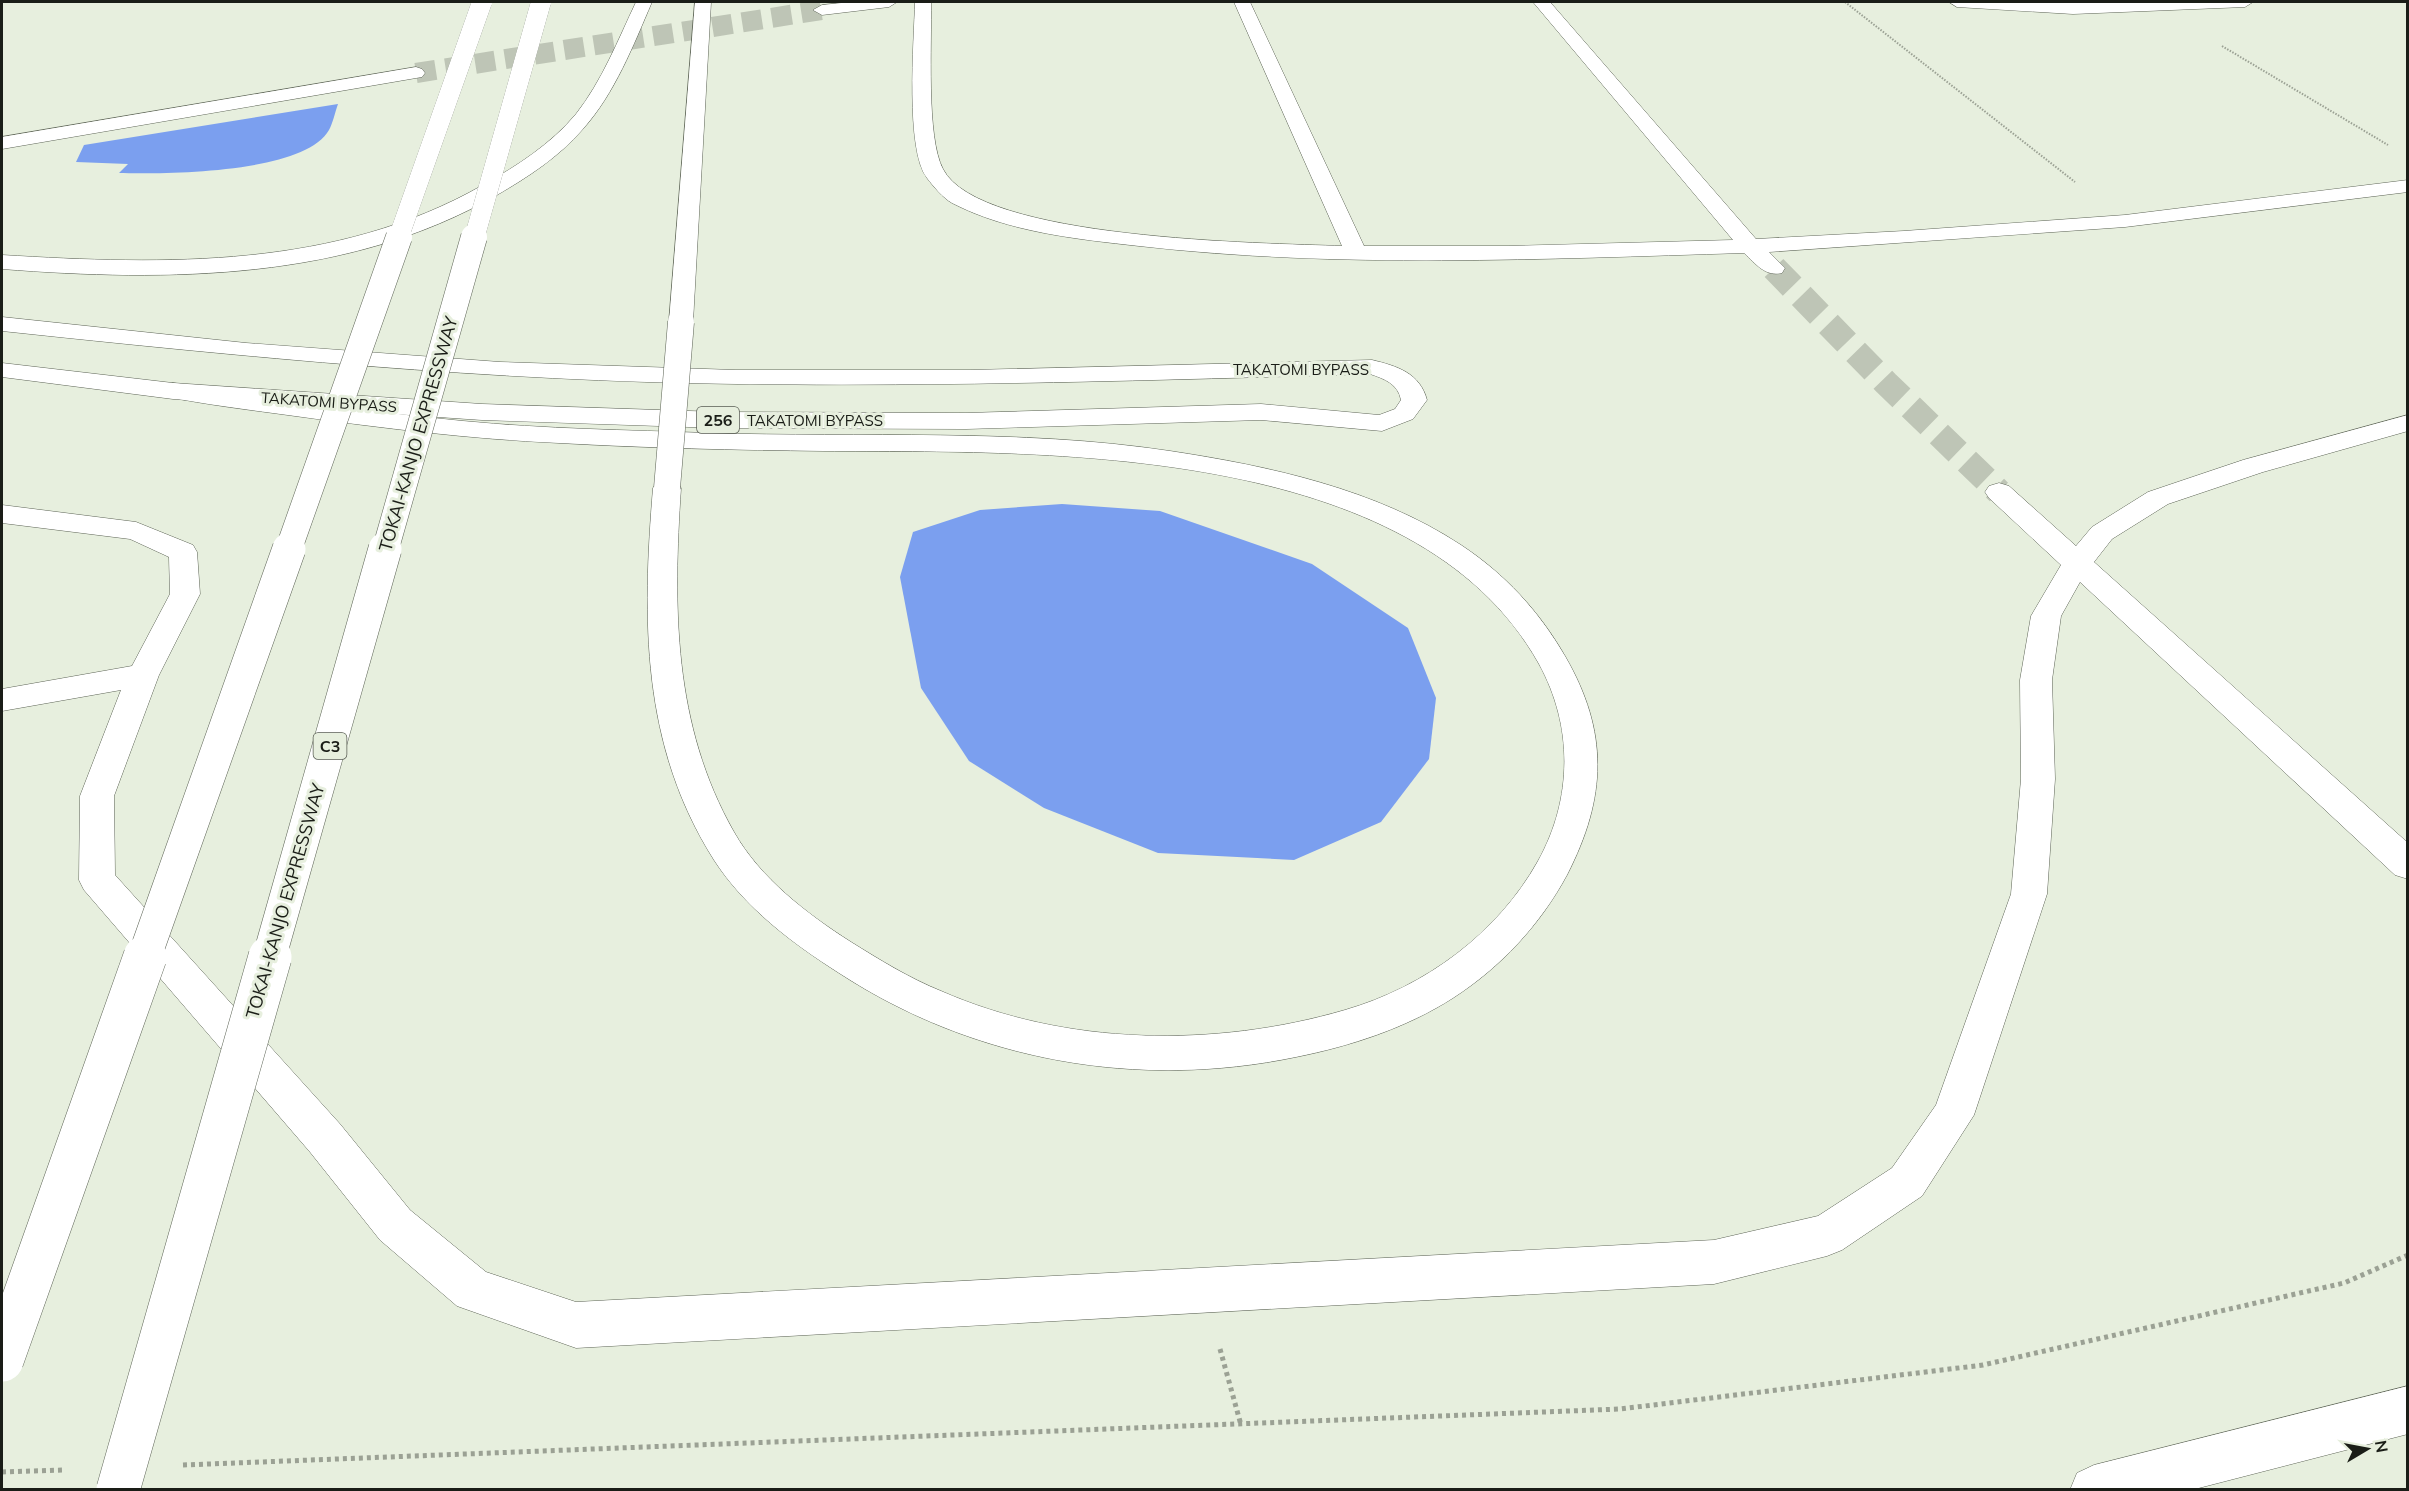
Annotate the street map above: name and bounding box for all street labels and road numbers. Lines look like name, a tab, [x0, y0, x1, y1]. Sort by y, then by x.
street label: TOKAI-KANJO EXPRESSWAY	[373, 313, 463, 554]
street label: TAKATOMI BYPASS	[1233, 360, 1369, 379]
street label: TAKATOMI BYPASS	[260, 388, 398, 416]
road number: 256	[697, 407, 739, 433]
street label: TAKATOMI BYPASS	[747, 411, 883, 430]
road number: C3	[314, 733, 346, 759]
street label: TOKAI-KANJO EXPRESSWAY	[240, 780, 330, 1021]

